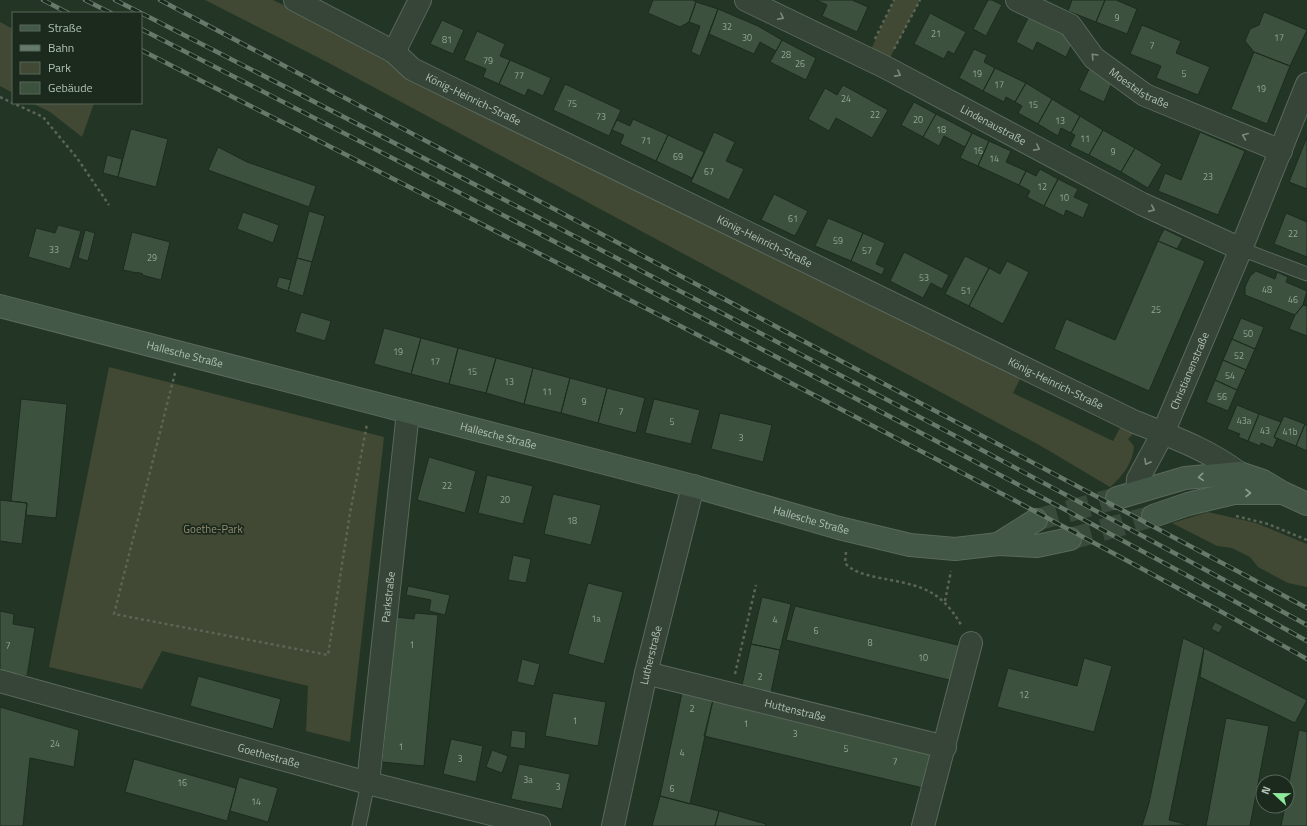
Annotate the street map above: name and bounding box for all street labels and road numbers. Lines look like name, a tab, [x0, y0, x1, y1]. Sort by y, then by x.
street label: Moestelstraße	[1106, 64, 1172, 112]
street label: König-Heinrich-Straße	[423, 69, 524, 129]
street label: Lindenaustraße	[958, 101, 1029, 149]
street label: König-Heinrich-Straße	[714, 211, 815, 271]
street label: Christianenstraße	[1166, 329, 1213, 412]
street label: Hallesche Straße	[145, 336, 225, 372]
street label: König-Heinrich-Straße	[1005, 353, 1107, 414]
street label: Hallesche Straße	[459, 418, 539, 453]
street label: Hallesche Straße	[771, 501, 851, 538]
street label: Parkstraße	[377, 570, 399, 623]
street label: Lutherstraße	[636, 623, 666, 686]
street label: Huttenstraße	[763, 695, 828, 725]
street label: Goethestraße	[236, 739, 302, 772]

